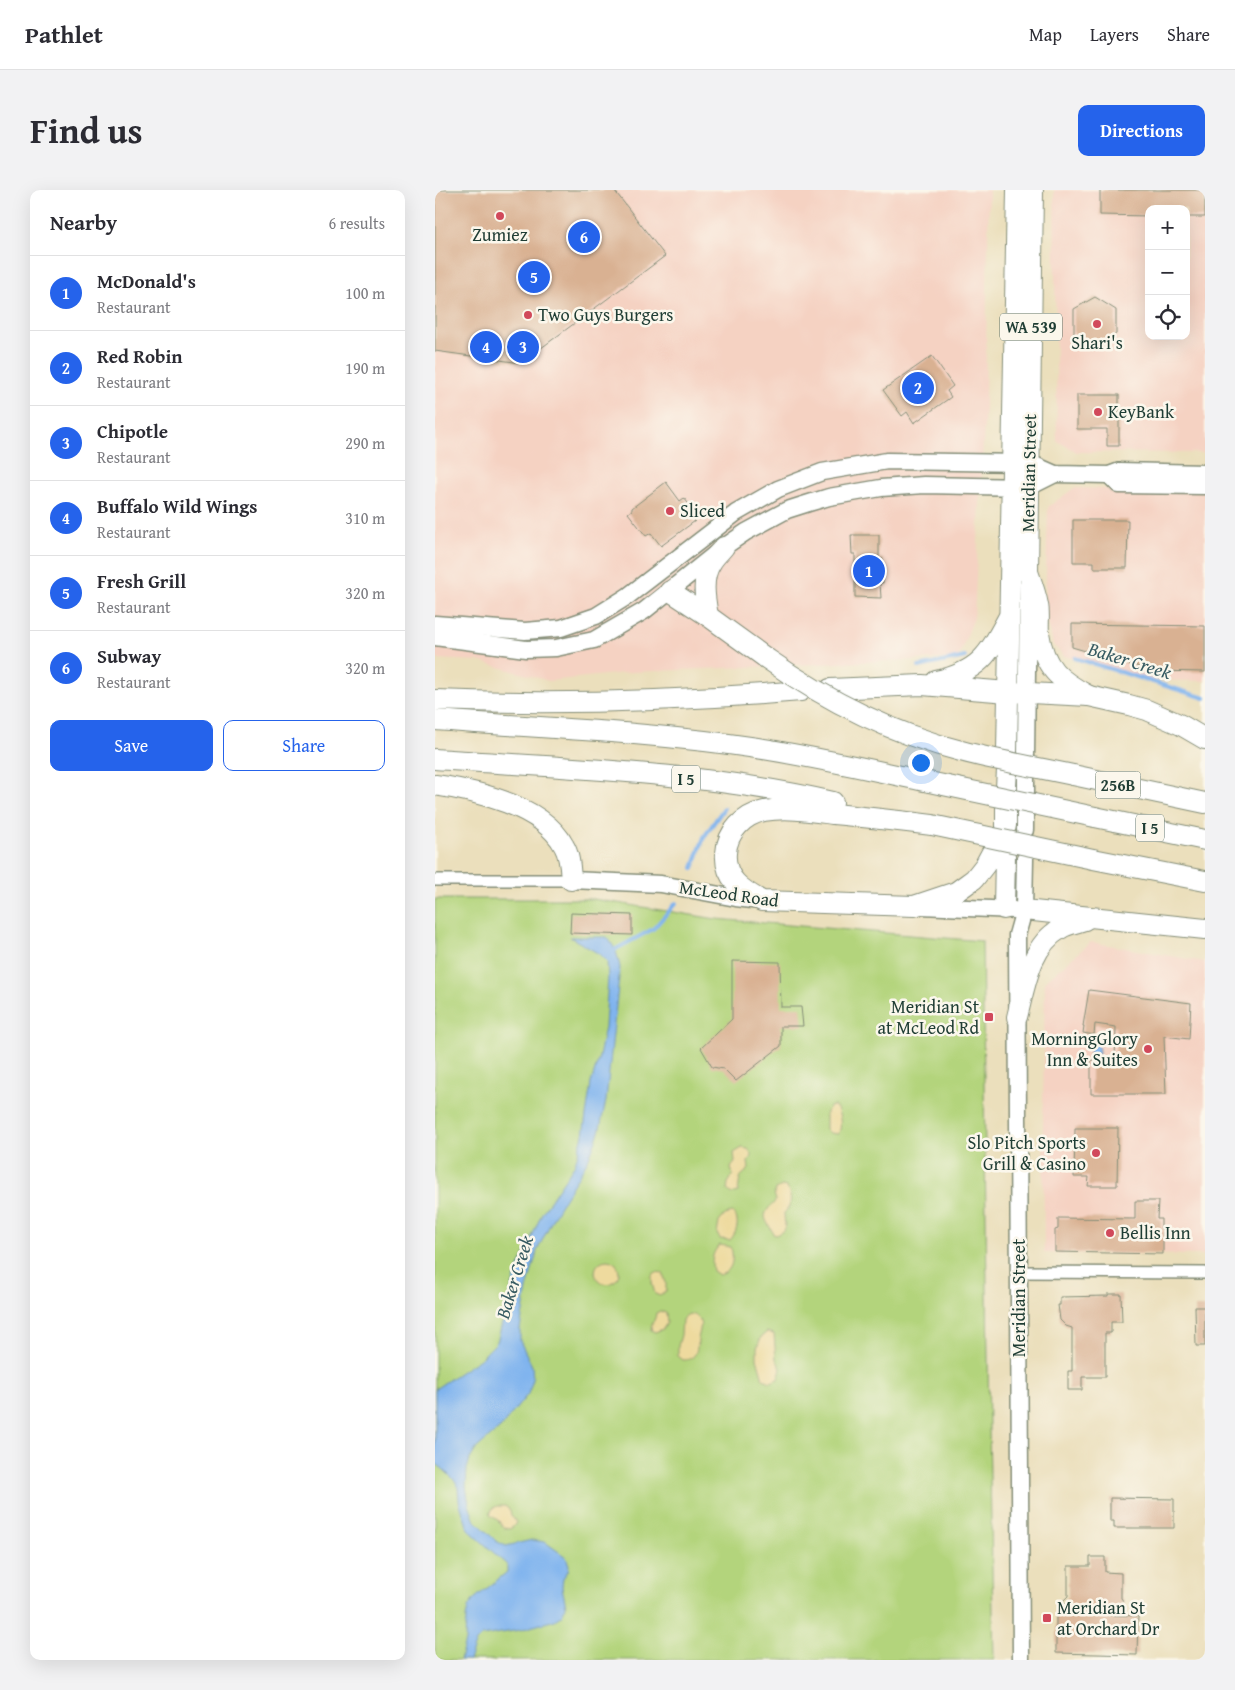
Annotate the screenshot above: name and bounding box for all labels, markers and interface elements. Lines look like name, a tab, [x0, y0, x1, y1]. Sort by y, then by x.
text: Pathlet	[25, 17, 103, 52]
text: Map	[1029, 21, 1062, 48]
text: Layers	[1090, 21, 1139, 48]
text: Share	[1167, 21, 1210, 48]
text: Find us	[30, 105, 143, 156]
button: Directions	[1078, 105, 1205, 156]
map controls	[1145, 205, 1190, 340]
button: +	[1145, 205, 1190, 250]
text: Nearby	[50, 207, 117, 238]
marker: Zumiez	[494, 210, 506, 222]
text: 6 results	[328, 211, 385, 235]
pin: 6	[568, 218, 600, 256]
place label: Zumiez	[472, 221, 528, 248]
button: −	[1145, 250, 1190, 295]
pin: 5	[518, 258, 550, 296]
text: McDonald's	[97, 267, 196, 295]
text: 1	[62, 281, 70, 305]
text: 100 m	[345, 281, 385, 305]
text: Restaurant	[97, 295, 171, 319]
button: locate	[1145, 295, 1190, 340]
place label: Two Guys Burgers	[538, 301, 674, 328]
marker: Two Guys Burgers	[522, 309, 534, 321]
road number: WA 539	[1000, 314, 1062, 340]
marker: Shari's	[1091, 318, 1103, 330]
pin: 4	[470, 328, 502, 366]
pin: 3	[507, 328, 539, 366]
place label: Shari's	[1071, 329, 1123, 356]
text: Red Robin	[97, 342, 183, 370]
text: 2	[62, 356, 70, 380]
text: 190 m	[345, 356, 385, 380]
pin: 2	[902, 369, 934, 407]
text: Restaurant	[97, 370, 171, 394]
place label: KeyBank	[1108, 398, 1175, 425]
marker: KeyBank	[1092, 406, 1104, 418]
street label: Meridian Street	[1014, 413, 1043, 532]
text: Chipotle	[97, 417, 168, 445]
text: 3	[62, 431, 70, 455]
text: 290 m	[345, 431, 385, 455]
text: Restaurant	[97, 445, 171, 469]
text: Buffalo Wild Wings	[97, 492, 257, 520]
place label: Sliced	[680, 497, 725, 524]
marker: Sliced	[664, 505, 676, 517]
text: 4	[62, 506, 70, 530]
text: 310 m	[345, 506, 385, 530]
text: Restaurant	[97, 520, 171, 544]
pin: 1	[853, 552, 885, 590]
text: Fresh Grill	[97, 567, 186, 595]
text: 5	[62, 581, 70, 605]
text: 320 m	[345, 581, 385, 605]
text: Restaurant	[97, 595, 171, 619]
water label: Baker Creek	[1084, 634, 1175, 686]
text: Subway	[97, 642, 161, 670]
text: 6	[62, 656, 70, 680]
text: 320 m	[345, 656, 385, 680]
text: Restaurant	[97, 670, 171, 694]
button: Save	[50, 720, 213, 771]
button: Share	[223, 720, 385, 771]
your location	[908, 750, 934, 776]
road number: I 5	[672, 766, 700, 792]
road number: 256B	[1095, 772, 1141, 798]
road number: I 5	[1136, 814, 1164, 841]
street label: McLeod Road	[677, 873, 781, 914]
place label: Meridian St at McLeod Rd	[877, 993, 980, 1041]
marker: Meridian St at McLeod Rd	[983, 1011, 995, 1023]
place label: MorningGlory Inn & Suites	[1031, 1025, 1138, 1073]
marker: MorningGlory Inn & Suites	[1142, 1043, 1154, 1055]
place label: Slo Pitch Sports Grill & Casino	[968, 1129, 1086, 1177]
marker: Slo Pitch Sports Grill & Casino	[1090, 1147, 1102, 1159]
place label: Bellis Inn	[1120, 1219, 1191, 1246]
marker: Bellis Inn	[1104, 1227, 1116, 1239]
water label: Baker Creek	[488, 1232, 540, 1323]
street label: Meridian Street	[1005, 1238, 1032, 1357]
place label: Meridian St at Orchard Dr	[1057, 1594, 1160, 1642]
marker: Meridian St at Orchard Dr	[1041, 1612, 1053, 1624]

